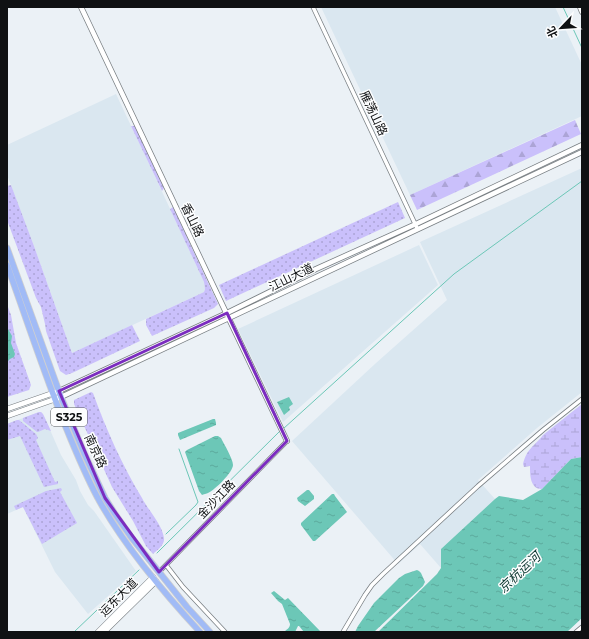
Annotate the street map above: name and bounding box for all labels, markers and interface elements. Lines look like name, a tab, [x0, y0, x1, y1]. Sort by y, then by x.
north arrow	[541, 8, 581, 48]
text: 北	[543, 24, 561, 40]
street label: 雁荡山路	[357, 88, 391, 138]
street label: 香山路	[178, 201, 208, 239]
street label: 江山大道	[266, 260, 316, 294]
road number: S325	[51, 408, 87, 426]
street label: 南京路	[82, 432, 110, 470]
street label: 金沙江路	[194, 477, 238, 521]
water label: 京杭运河	[495, 546, 546, 596]
street label: 运东大道	[96, 575, 140, 619]

